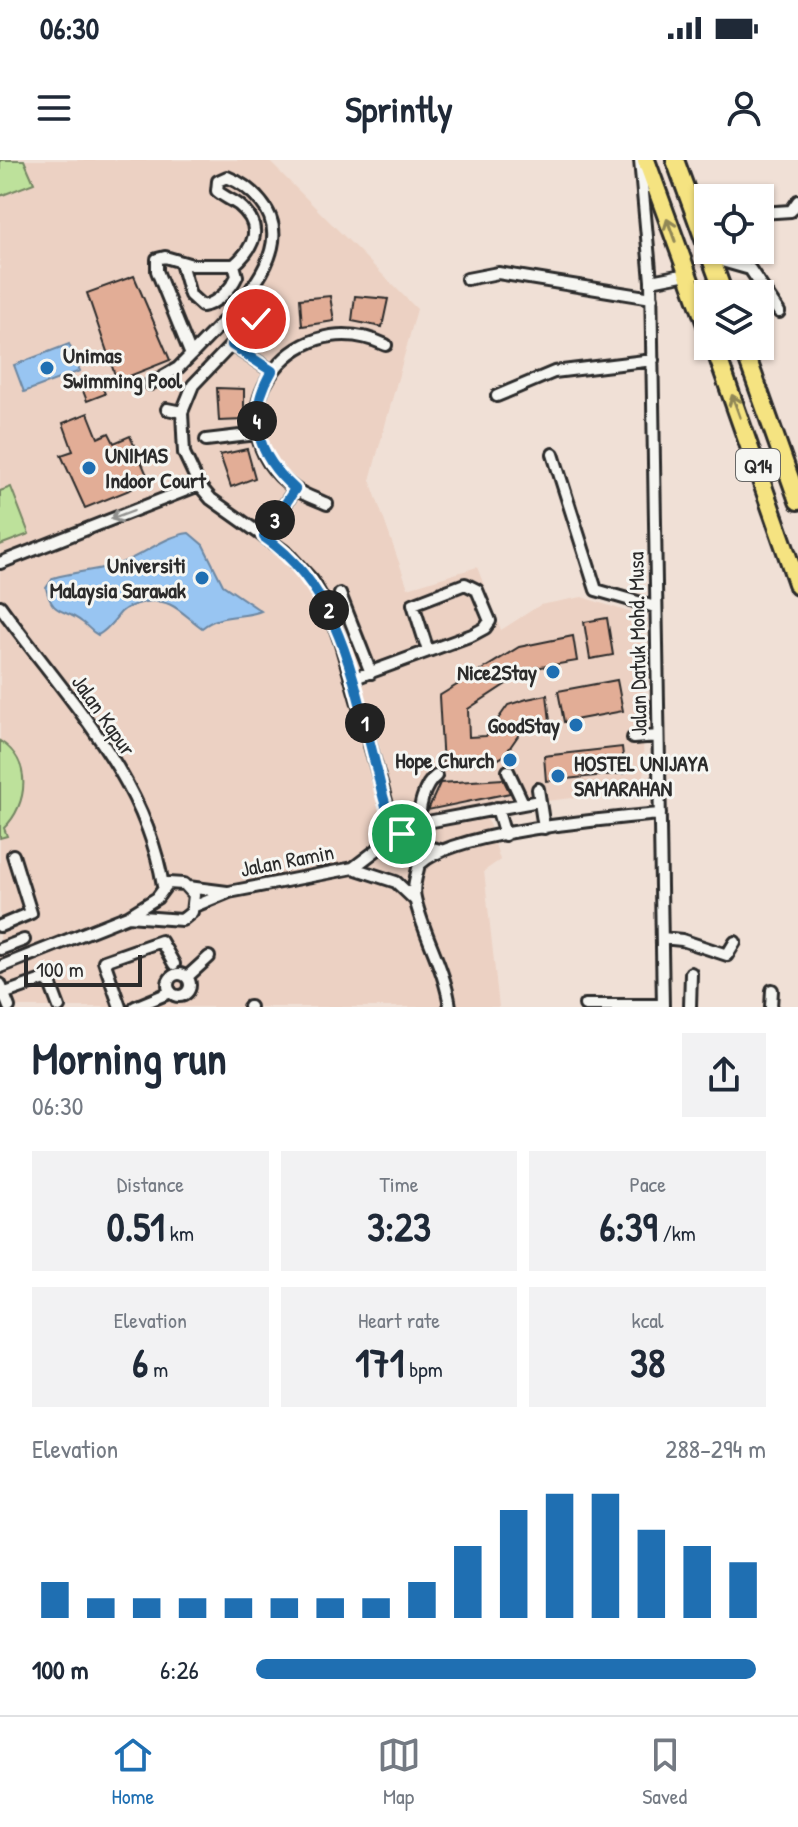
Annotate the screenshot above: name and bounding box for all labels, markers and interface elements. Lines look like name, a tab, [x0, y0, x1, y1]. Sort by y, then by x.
text: 06:30	[40, 8, 99, 48]
text: Sprintly	[345, 84, 453, 133]
icon: menu	[32, 86, 76, 130]
icon: person	[722, 86, 766, 130]
map controls	[694, 184, 774, 360]
button: locate	[694, 184, 774, 264]
one-way arrow	[663, 218, 677, 243]
button: layers	[694, 280, 774, 360]
pin	[222, 285, 290, 353]
icon: check	[234, 297, 278, 341]
place label: Unimas Swimming Pool	[63, 340, 183, 396]
marker: Unimas Swimming Pool	[38, 359, 56, 377]
one-way arrow	[728, 395, 742, 419]
pin: 4	[237, 401, 277, 441]
text: 4	[253, 406, 261, 436]
place label: UNIMAS Indoor Court	[105, 440, 207, 495]
road number: Q14	[736, 449, 780, 481]
marker: UNIMAS Indoor Court	[80, 459, 98, 477]
pin: 3	[255, 500, 295, 540]
text: 3	[270, 505, 280, 535]
one-way arrow	[110, 508, 135, 523]
place label: Universiti Malaysia Sarawak	[50, 550, 187, 606]
street label: Jalan Datuk Mohd. Musa	[620, 551, 654, 736]
marker: Universiti Malaysia Sarawak	[193, 569, 211, 587]
pin: 2	[309, 590, 349, 630]
text: 2	[324, 595, 334, 625]
place label: Nice2Stay	[457, 657, 538, 688]
marker: Nice2Stay	[544, 663, 562, 681]
street label: Jalan Kapur	[65, 668, 143, 762]
pin: 1	[345, 703, 385, 743]
text: 1	[361, 708, 369, 738]
place label: GoodStay	[488, 710, 561, 741]
marker: GoodStay	[567, 716, 585, 734]
place label: Hope Church	[395, 745, 495, 776]
place label: HOSTEL UNIJAYA SAMARAHAN	[574, 748, 708, 803]
marker: Hope Church	[501, 751, 519, 769]
marker: HOSTEL UNIJAYA SAMARAHAN	[549, 767, 567, 785]
pin	[368, 800, 436, 868]
icon: arrive	[380, 812, 424, 856]
street label: Jalan Ramin	[238, 836, 336, 884]
scale bar	[24, 951, 142, 987]
text: 100 m	[36, 954, 84, 984]
text: Morning run	[32, 1028, 227, 1088]
button: share	[682, 1033, 766, 1117]
text: 06:30	[32, 1088, 83, 1123]
text: Distance	[117, 1169, 184, 1199]
text: Time	[380, 1169, 418, 1199]
text: Pace	[629, 1169, 666, 1199]
text: 0.51	[107, 1199, 165, 1253]
text: 3:23	[367, 1199, 431, 1253]
text: 6:39	[600, 1199, 657, 1253]
text: km	[165, 1218, 194, 1248]
text: /km	[657, 1218, 696, 1248]
text: Elevation	[114, 1305, 187, 1335]
text: Heart rate	[358, 1305, 440, 1335]
text: kcal	[632, 1305, 664, 1335]
text: 6	[132, 1335, 148, 1389]
text: 171	[355, 1335, 404, 1389]
text: 38	[630, 1335, 665, 1389]
text: m	[148, 1354, 168, 1384]
text: bpm	[404, 1354, 443, 1384]
text: Elevation	[32, 1431, 118, 1466]
text: 288–294 m	[665, 1431, 766, 1466]
text: 100 m	[32, 1652, 88, 1687]
text: 6:26	[160, 1652, 199, 1687]
tab: Home	[111, 1733, 155, 1811]
tab: Map	[377, 1733, 421, 1811]
tab: Saved	[642, 1733, 687, 1811]

